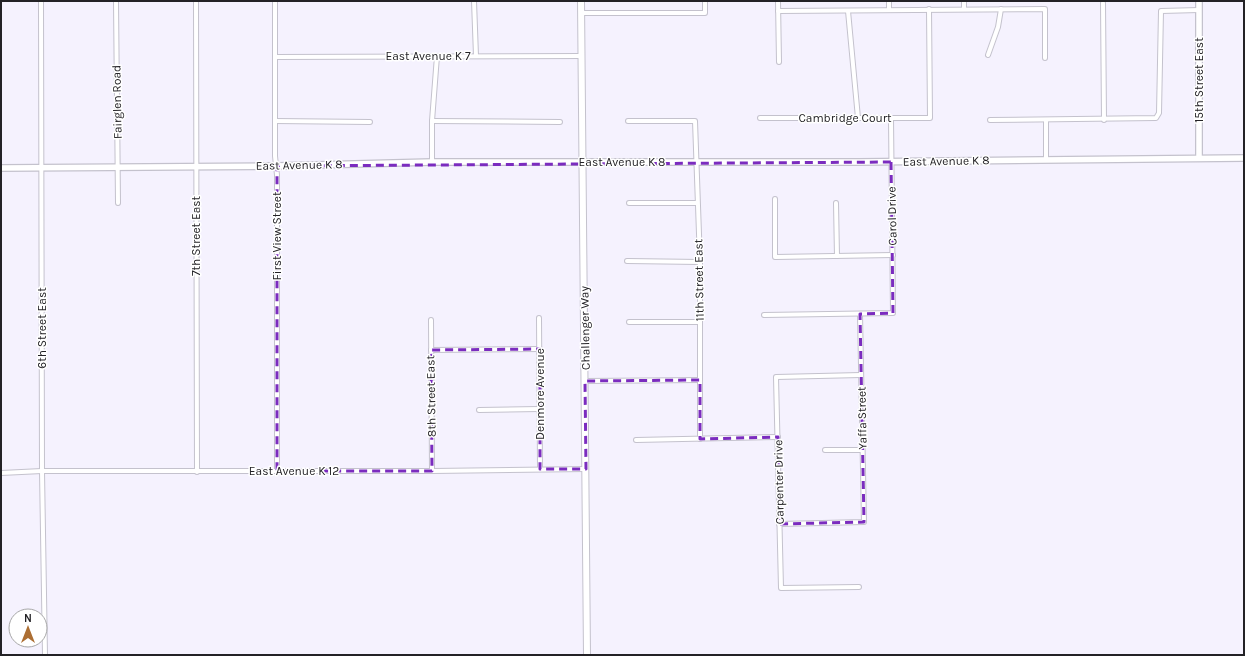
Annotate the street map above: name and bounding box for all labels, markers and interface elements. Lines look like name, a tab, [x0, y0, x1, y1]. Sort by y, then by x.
street label: 15th Street East	[1192, 37, 1206, 123]
street label: East Avenue K 7	[385, 49, 471, 63]
street label: Fairglen Road	[109, 65, 125, 139]
street label: Cambridge Court	[798, 111, 892, 125]
street label: East Avenue K 8	[902, 153, 990, 169]
street label: East Avenue K 8	[579, 155, 665, 169]
street label: East Avenue K 8	[255, 157, 343, 173]
street label: Carol Drive	[884, 186, 900, 246]
street label: First View Street	[270, 191, 284, 280]
street label: 7th Street East	[189, 195, 203, 276]
street label: 11th Street East	[691, 238, 707, 321]
street label: Challenger Way	[577, 285, 593, 370]
street label: 6th Street East	[35, 287, 49, 369]
street label: Denmore Avenue	[533, 348, 547, 440]
street label: 8th Street East	[423, 354, 439, 437]
street label: Yaffa Street	[854, 386, 870, 450]
street label: Carpenter Drive	[771, 440, 787, 524]
street label: East Avenue K 12	[249, 464, 339, 478]
north arrow	[8, 608, 48, 648]
text: N	[24, 612, 32, 625]

